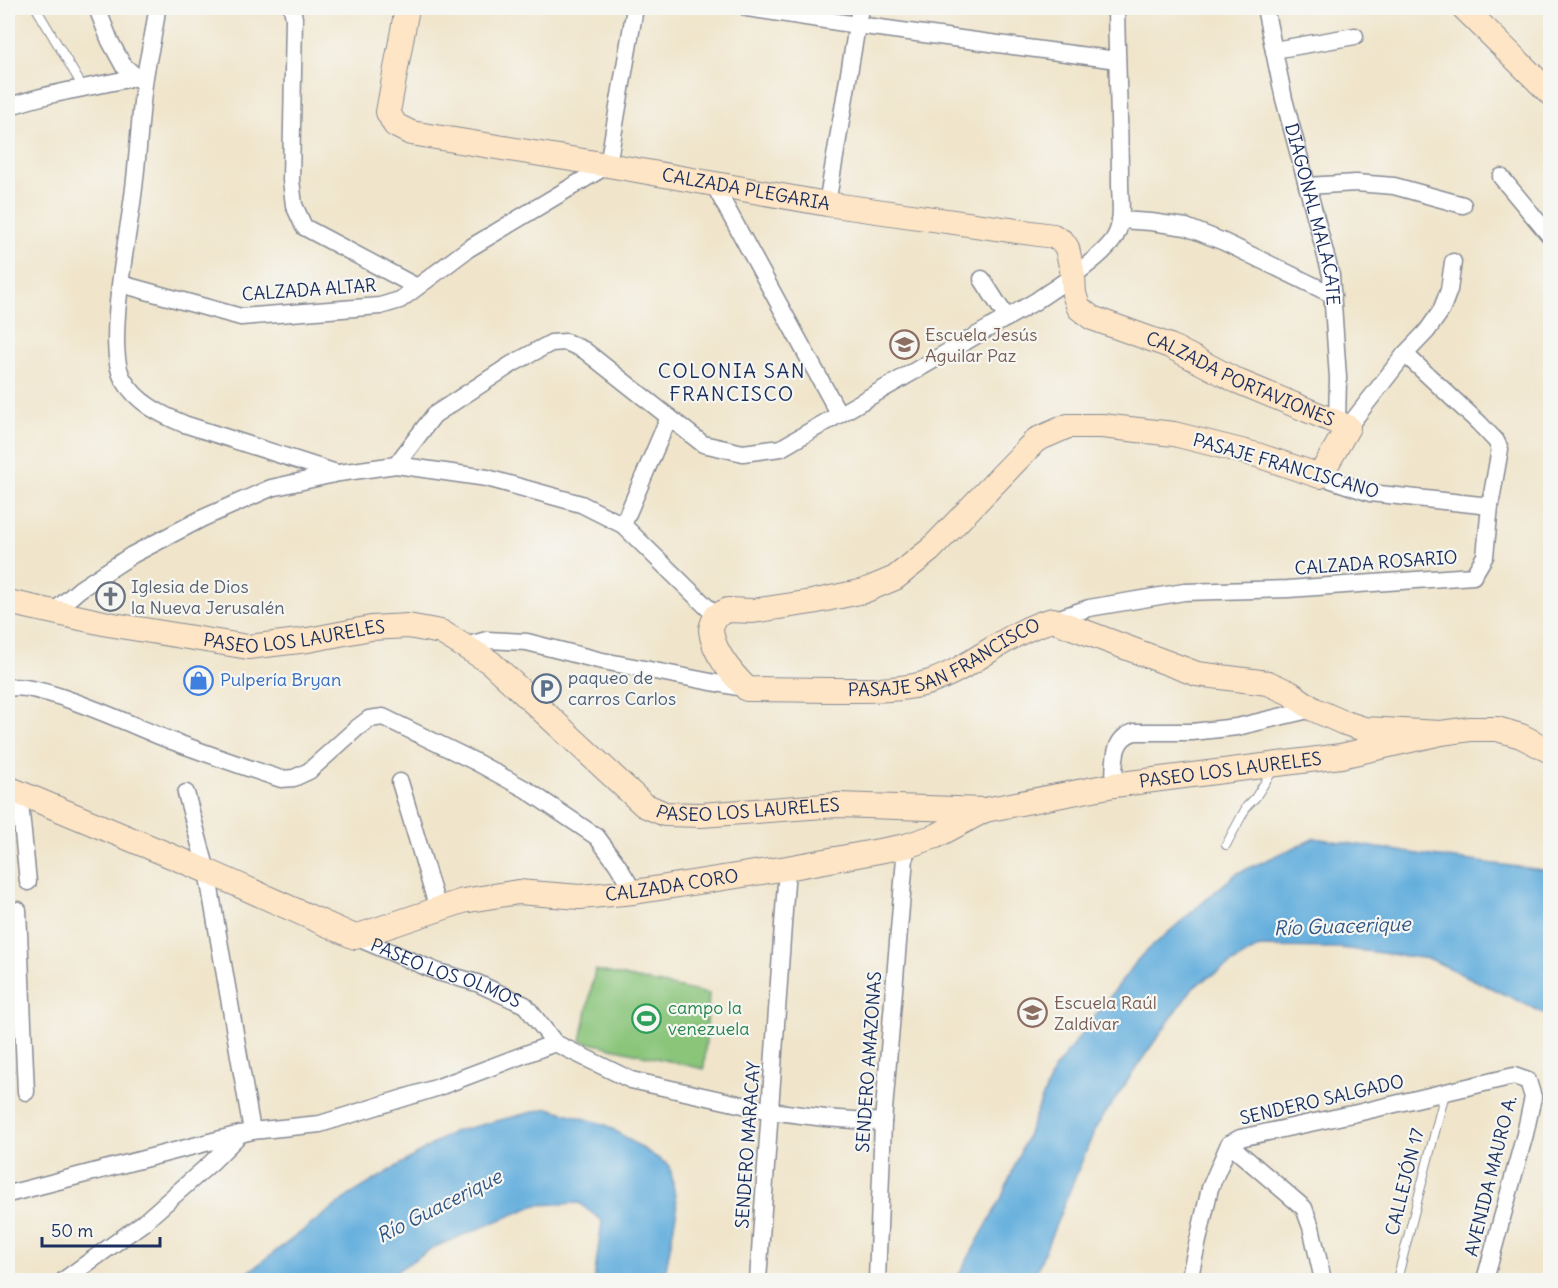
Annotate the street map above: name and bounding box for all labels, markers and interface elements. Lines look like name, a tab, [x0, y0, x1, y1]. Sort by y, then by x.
street label: DIAGONAL MALACATE	[1280, 121, 1345, 306]
street label: CALZADA PLEGARIA	[660, 163, 832, 215]
street label: CALZADA ALTAR	[241, 273, 377, 306]
place label: Escuela Jesús Aguilar Paz	[925, 323, 1037, 367]
street label: CALZADA PORTAVIONES	[1143, 326, 1338, 431]
school or university icon: Escuela Jesús Aguilar Paz	[888, 329, 920, 361]
district label: COLONIA SAN FRANCISCO	[658, 358, 806, 406]
street label: PASAJE FRANCISCANO	[1190, 428, 1382, 503]
street label: CALZADA ROSARIO	[1294, 545, 1458, 580]
place label: Iglesia de Dios la Nueva Jerusalén	[131, 575, 285, 619]
church icon: Iglesia de Dios la Nueva Jerusalén	[94, 581, 126, 613]
street label: PASAJE SAN FRANCISCO	[848, 613, 1043, 701]
street label: PASEO LOS LAURELES	[202, 615, 386, 658]
shop icon: Pulpería Bryan	[183, 664, 215, 696]
place label: paqueo de carros Carlos	[568, 666, 676, 710]
place label: Pulpería Bryan	[220, 668, 341, 691]
parking icon: paqueo de carros Carlos	[531, 672, 563, 704]
street label: PASEO LOS LAURELES	[1138, 747, 1323, 793]
street label: PASEO LOS LAURELES	[653, 793, 840, 826]
street label: CALZADA CORO	[604, 864, 740, 906]
water label: Río Guacerique	[1273, 911, 1412, 940]
street label: PASEO LOS OLMOS	[367, 933, 525, 1013]
street label: SENDERO AMAZONAS	[851, 971, 886, 1153]
place label: Escuela Raúl Zaldívar	[1054, 991, 1157, 1035]
place label: campo la venezuela	[668, 996, 750, 1040]
school or university icon: Escuela Raúl Zaldívar	[1017, 997, 1049, 1029]
sports icon: campo la venezuela	[631, 1002, 663, 1034]
street label: SENDERO MARACAY	[730, 1060, 765, 1229]
street label: SENDERO SALGADO	[1238, 1069, 1406, 1130]
street label: AVENIDA MAURO A.	[1459, 1093, 1522, 1259]
street label: CALLEJÓN 17	[1380, 1126, 1429, 1238]
water label: Río Guacerique	[372, 1163, 507, 1248]
scale bar	[42, 1210, 160, 1248]
text: 50 m	[51, 1219, 93, 1242]

